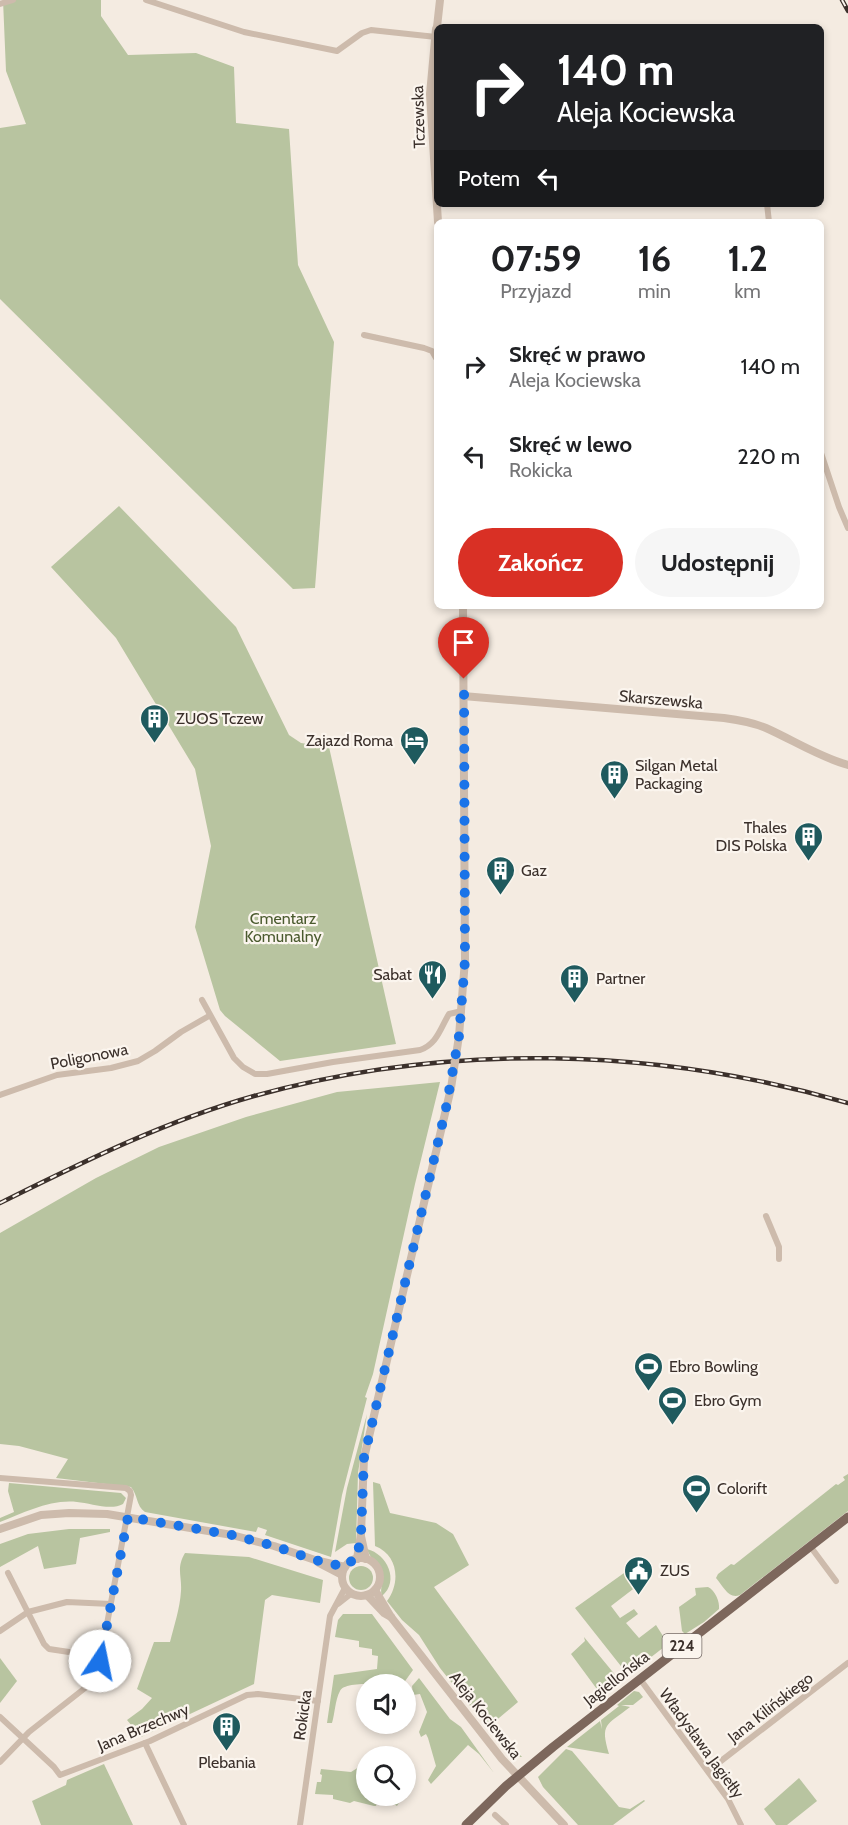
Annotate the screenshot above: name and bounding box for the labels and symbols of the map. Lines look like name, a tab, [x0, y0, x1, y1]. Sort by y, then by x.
street label: Tczewska	[408, 85, 429, 149]
pin	[438, 617, 489, 679]
street label: Skarszewska	[618, 686, 704, 713]
building icon: ZUOS Tczew	[139, 702, 171, 744]
place label: ZUOS Tczew	[176, 709, 264, 728]
hotel icon: Zajazd Roma	[398, 724, 430, 766]
place label: Zajazd Roma	[306, 731, 393, 750]
place label: Silgan Metal Packaging	[635, 756, 718, 793]
building icon: Silgan Metal Packaging	[598, 758, 630, 800]
place label: Thales DIS Polska	[715, 818, 787, 855]
building icon: Thales DIS Polska	[792, 820, 824, 862]
building icon: Gaz	[484, 854, 516, 896]
place label: Gaz	[521, 861, 547, 880]
park label: Cmentarz Komunalny	[245, 909, 321, 946]
restaurant icon: Sabat	[417, 958, 449, 1000]
building icon: Partner	[559, 962, 591, 1004]
place label: Sabat	[373, 965, 413, 984]
place label: Partner	[596, 969, 646, 988]
street label: Poligonowa	[49, 1040, 130, 1073]
sports icon: Ebro Bowling	[632, 1350, 664, 1392]
place label: Ebro Bowling	[669, 1357, 759, 1376]
sports icon: Ebro Gym	[657, 1384, 689, 1426]
place label: Ebro Gym	[694, 1391, 762, 1410]
sports icon: Colorift	[680, 1472, 712, 1514]
place label: Colorift	[717, 1479, 768, 1498]
public building icon: ZUS	[623, 1554, 655, 1596]
place label: ZUS	[660, 1561, 690, 1580]
position arrow	[68, 1629, 132, 1693]
road number: 224	[662, 1634, 702, 1658]
street label: Jagiellońska	[579, 1647, 653, 1711]
street label: Aleja Kociewska	[446, 1668, 526, 1763]
street label: Jana Kilińskiego	[723, 1668, 817, 1747]
street label: Władysława Jagiełły	[655, 1685, 748, 1802]
street label: Rokicka	[290, 1688, 315, 1742]
street label: Jana Brzechwy	[94, 1700, 192, 1756]
building icon: Plebania	[211, 1710, 243, 1752]
place label: Plebania	[198, 1753, 256, 1772]

